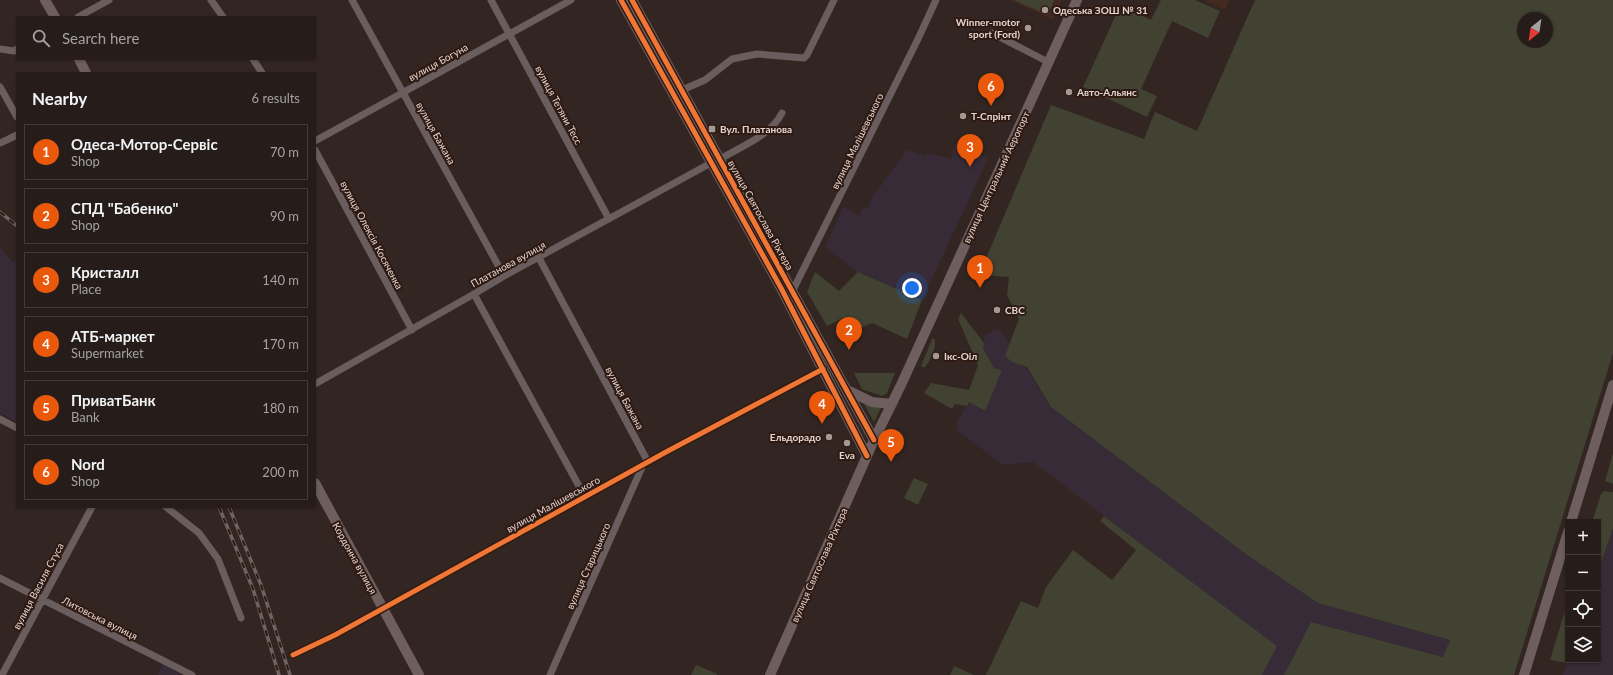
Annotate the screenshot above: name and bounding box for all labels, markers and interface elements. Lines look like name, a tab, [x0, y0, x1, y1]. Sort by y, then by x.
place label: Одеська ЗОШ № 31	[1053, 4, 1148, 16]
marker: Одеська ЗОШ № 31	[1040, 5, 1050, 15]
north arrow	[1517, 12, 1553, 48]
search box	[16, 16, 316, 60]
place label: Winner-motor sport (Ford)	[956, 16, 1020, 40]
marker: Winner-motor sport (Ford)	[1023, 23, 1033, 33]
icon: search	[30, 27, 52, 49]
text: Search here	[62, 29, 139, 47]
street label: вулиця Богуна	[406, 41, 470, 83]
street label: вулиця Тетяни Тесс	[533, 63, 585, 147]
pin: 6	[978, 73, 1004, 106]
place label: Авто-Альянс	[1076, 86, 1137, 98]
marker: Авто-Альянс	[1064, 87, 1074, 97]
text: Nearby	[32, 88, 87, 109]
text: 6 results	[252, 90, 300, 106]
street label: вулиця Малішевського	[829, 91, 886, 191]
street label: вулиця Бажана	[414, 100, 458, 166]
street label: вулиця Центральний Аеропорт	[960, 109, 1032, 245]
place label: Т-Спрінт	[971, 110, 1012, 122]
marker: Т-Спрінт	[958, 111, 968, 121]
place label: Вул. Платанова	[720, 123, 792, 135]
marker: Вул. Платанова	[707, 124, 717, 134]
pin: 3	[957, 134, 983, 167]
text: Одеса-Мотор-Сервіс	[71, 135, 218, 153]
text: 1	[42, 144, 50, 160]
text: 70 m	[270, 144, 299, 160]
text: Shop	[71, 153, 100, 169]
street label: вулиця Святослава Ріхтера	[726, 158, 796, 272]
street label: вулиця Олексія Косяченка	[338, 179, 406, 291]
text: СПД "Бабенко"	[71, 199, 178, 217]
text: 2	[42, 208, 50, 224]
text: 90 m	[270, 208, 299, 224]
text: Shop	[71, 217, 100, 233]
street label: Платанова вулиця	[468, 238, 548, 290]
pin: 1	[967, 255, 993, 288]
text: Кристалл	[71, 263, 139, 281]
text: 3	[42, 272, 50, 288]
text: 140 m	[262, 272, 299, 288]
your location	[902, 278, 922, 298]
text: Place	[71, 281, 101, 297]
place label: СВС	[1005, 304, 1025, 316]
marker: СВС	[992, 305, 1002, 315]
pin: 2	[836, 317, 862, 350]
text: АТБ-маркет	[71, 327, 155, 345]
text: 4	[42, 336, 50, 352]
text: 170 m	[262, 336, 299, 352]
text: Supermarket	[71, 345, 144, 361]
place label: Ікс-Оіл	[944, 350, 977, 362]
marker: Ікс-Оіл	[931, 351, 941, 361]
street label: вулиця Бажана	[603, 365, 647, 431]
text: ПриватБанк	[71, 391, 156, 409]
pin: 4	[809, 391, 835, 424]
text: 5	[42, 400, 50, 416]
text: 180 m	[262, 400, 299, 416]
text: Bank	[71, 409, 100, 425]
pin: 5	[878, 429, 904, 462]
place label: Ельдорадо	[770, 431, 821, 443]
marker: Ельдорадо	[824, 432, 834, 442]
marker: Eva	[842, 438, 852, 448]
place label: Eva	[839, 449, 855, 461]
text: Nord	[71, 455, 105, 473]
text: 6	[42, 464, 50, 480]
text: 200 m	[262, 464, 299, 480]
text: Shop	[71, 473, 100, 489]
street label: вулиця Малішевського	[504, 473, 602, 535]
street label: вулиця Святослава Ріхтера	[788, 506, 850, 624]
map controls	[1565, 519, 1601, 663]
button: +	[1565, 519, 1601, 555]
street label: Кордонна вулиця	[330, 520, 380, 596]
street label: вулиця Старицького	[564, 521, 613, 611]
street label: вулиця Василя Стуса	[10, 541, 66, 631]
button: −	[1565, 555, 1601, 591]
button: locate	[1565, 591, 1601, 627]
street label: Литовська вулиця	[59, 593, 140, 642]
button: layers	[1565, 627, 1601, 663]

